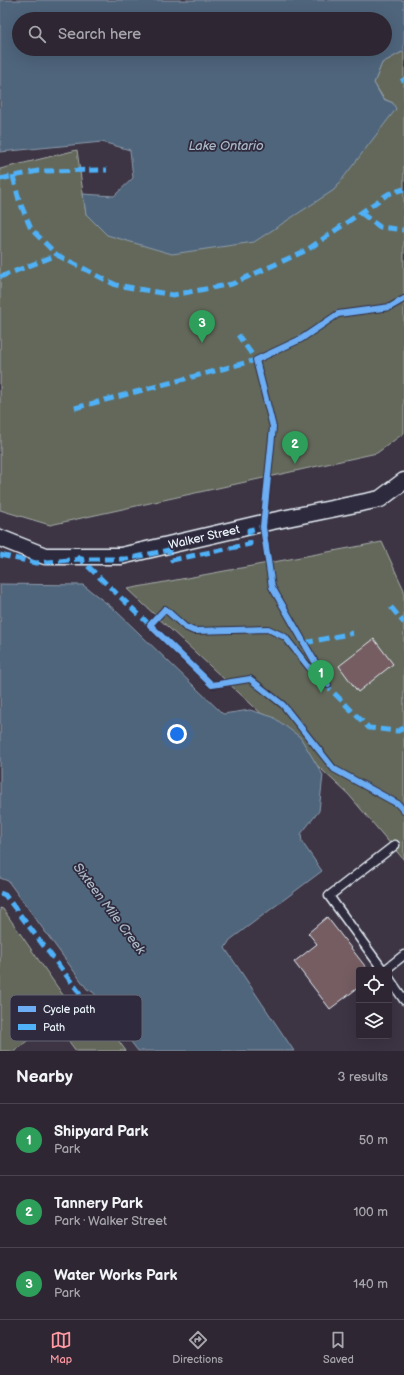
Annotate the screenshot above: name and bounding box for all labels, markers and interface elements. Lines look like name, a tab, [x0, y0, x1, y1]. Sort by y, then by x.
search box	[12, 12, 392, 56]
icon: search	[26, 23, 48, 45]
text: Search here	[58, 25, 141, 44]
water label: Lake Ontario	[188, 138, 264, 154]
pin: 3	[189, 310, 215, 343]
pin: 2	[282, 431, 308, 464]
street label: Walker Street	[167, 522, 242, 553]
pin: 1	[308, 660, 334, 693]
your location	[167, 724, 187, 744]
water label: Sixteen Mile Creek	[70, 860, 149, 958]
map controls	[356, 967, 392, 1039]
button: locate	[356, 967, 392, 1003]
legend	[10, 995, 142, 1041]
text: Cycle path	[43, 1003, 95, 1016]
button: layers	[356, 1003, 392, 1039]
text: Path	[43, 1021, 65, 1034]
text: Nearby	[16, 1067, 73, 1087]
text: 3 results	[337, 1069, 388, 1085]
text: Shipyard Park	[54, 1122, 148, 1141]
text: 1	[26, 1132, 32, 1148]
text: 50 m	[359, 1132, 388, 1148]
text: Park	[54, 1141, 80, 1157]
text: Tannery Park	[54, 1194, 143, 1213]
text: 2	[25, 1204, 33, 1220]
text: 100 m	[353, 1204, 388, 1220]
text: Park · Walker Street	[54, 1213, 167, 1229]
text: Water Works Park	[54, 1266, 177, 1285]
text: 3	[25, 1276, 33, 1292]
text: 140 m	[353, 1276, 388, 1292]
text: Park	[54, 1285, 80, 1301]
tab: Map	[50, 1329, 72, 1366]
tab: Directions	[172, 1329, 223, 1366]
tab: Saved	[323, 1329, 354, 1366]

